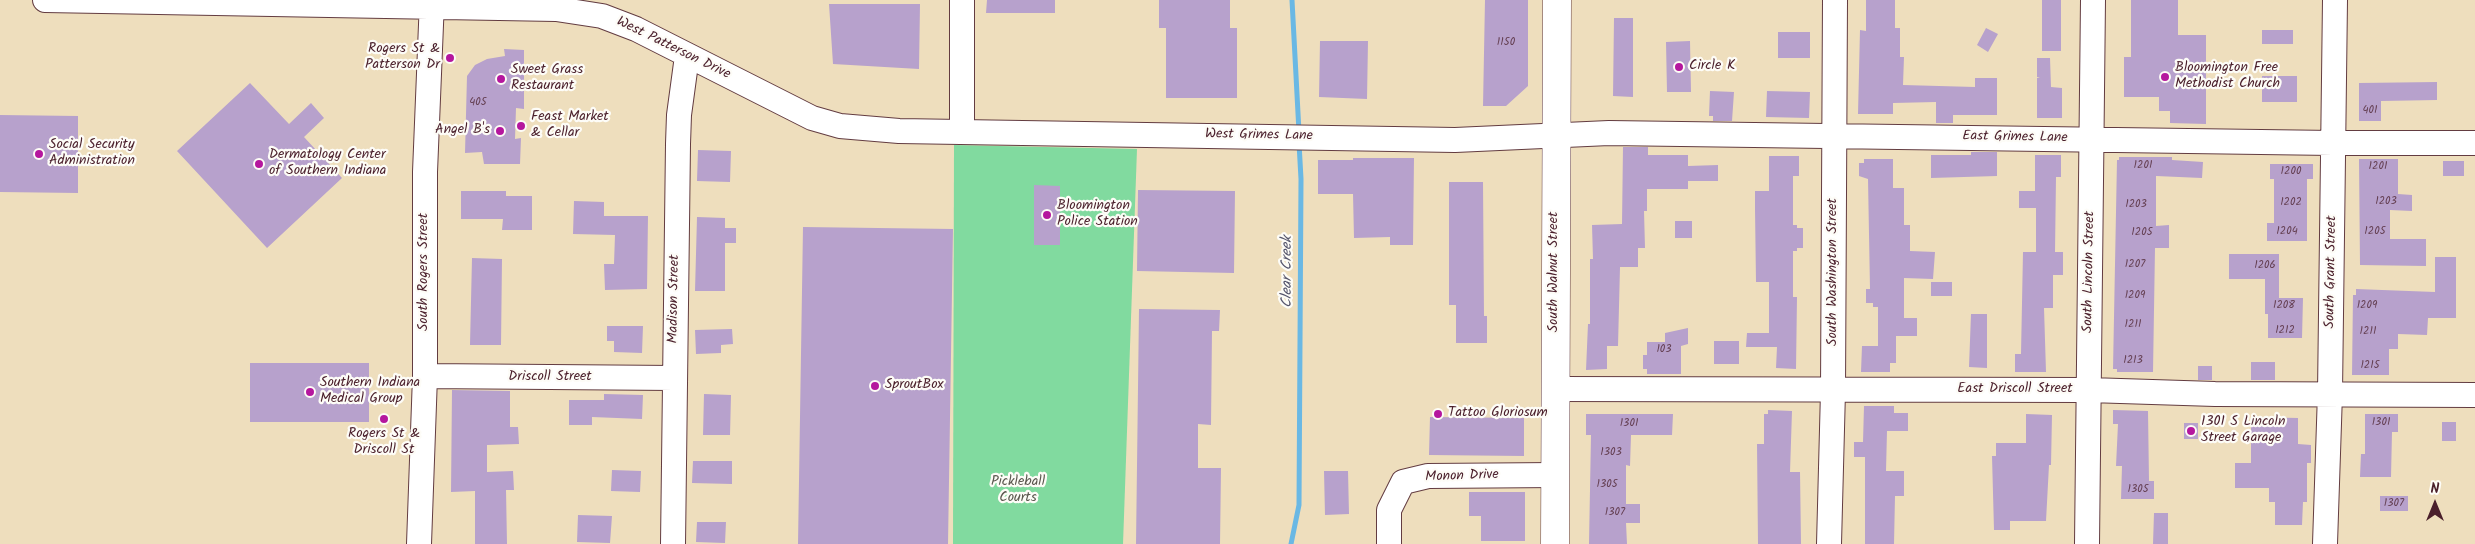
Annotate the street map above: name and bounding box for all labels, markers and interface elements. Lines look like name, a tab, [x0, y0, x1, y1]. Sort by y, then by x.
street label: West Patterson Drive	[613, 14, 733, 84]
house number: 1150	[1497, 36, 1515, 50]
place label: Rogers St & Patterson Dr	[365, 42, 440, 74]
marker: Rogers St & Patterson Dr	[444, 52, 456, 64]
place label: Circle K	[1689, 59, 1735, 75]
marker: Circle K	[1673, 61, 1685, 73]
place label: Bloomington Free Methodist Church	[2175, 61, 2280, 94]
place label: Sweet Grass Restaurant	[511, 63, 583, 95]
marker: Bloomington Free Methodist Church	[2159, 71, 2171, 83]
marker: Sweet Grass Restaurant	[495, 73, 507, 85]
house number: 405	[469, 96, 487, 110]
house number: 401	[2362, 104, 2378, 118]
place label: Feast Market & Cellar	[531, 110, 609, 142]
marker: Feast Market & Cellar	[515, 120, 527, 132]
place label: Angel B's	[435, 123, 490, 139]
marker: Angel B's	[494, 125, 506, 137]
street label: West Grimes Lane	[1205, 127, 1313, 145]
street label: East Grimes Lane	[1962, 129, 2068, 147]
place label: Social Security Administration	[49, 138, 135, 170]
marker: Social Security Administration	[33, 148, 45, 160]
place label: Dermatology Center of Southern Indiana	[269, 148, 386, 180]
marker: Dermatology Center of Southern Indiana	[253, 158, 265, 170]
house number: 1201	[2134, 159, 2152, 173]
house number: 1201	[2369, 160, 2387, 174]
house number: 1200	[2281, 165, 2301, 179]
house number: 1203	[2375, 195, 2397, 209]
house number: 1202	[2280, 196, 2302, 210]
street label: South Washington Street	[1826, 198, 1842, 346]
house number: 1203	[2125, 198, 2147, 212]
place label: Bloomington Police Station	[1057, 199, 1138, 232]
marker: Bloomington Police Station	[1041, 209, 1053, 221]
street label: South Lincoln Street	[2081, 211, 2099, 333]
street label: South Walnut Street	[1547, 212, 1563, 332]
street label: South Rogers Street	[417, 213, 433, 331]
street label: South Grant Street	[2323, 215, 2341, 329]
house number: 1204	[2276, 225, 2298, 239]
house number: 1205	[2364, 225, 2386, 239]
house number: 1205	[2131, 226, 2153, 240]
water label: Clear Creek	[1279, 236, 1297, 308]
street label: Madison Street	[666, 254, 684, 344]
house number: 1207	[2125, 258, 2145, 272]
house number: 1206	[2254, 259, 2276, 273]
house number: 1209	[2125, 289, 2145, 303]
house number: 1208	[2273, 299, 2295, 313]
house number: 1209	[2357, 299, 2377, 313]
house number: 1211	[2125, 318, 2141, 332]
house number: 1212	[2275, 324, 2295, 338]
house number: 1211	[2360, 325, 2376, 339]
house number: 103	[1656, 343, 1672, 357]
house number: 1213	[2123, 354, 2143, 368]
house number: 1215	[2360, 359, 2380, 373]
street label: Driscoll Street	[508, 370, 592, 386]
place label: Southern Indiana Medical Group	[320, 376, 420, 408]
place label: SproutBox	[885, 378, 943, 394]
marker: SproutBox	[869, 380, 881, 392]
street label: East Driscoll Street	[1957, 382, 2073, 398]
marker: Southern Indiana Medical Group	[304, 386, 316, 398]
place label: Tattoo Gloriosum	[1448, 406, 1548, 422]
marker: Tattoo Gloriosum	[1432, 408, 1444, 420]
marker: Rogers St & Driscoll St	[378, 413, 390, 425]
place label: 1301 S Lincoln Street Garage	[2201, 415, 2285, 448]
house number: 1301	[2372, 416, 2390, 430]
house number: 1301	[1620, 417, 1638, 431]
marker: 1301 S Lincoln Street Garage	[2185, 425, 2197, 437]
place label: Rogers St & Driscoll St	[348, 427, 420, 460]
house number: 1303	[1600, 446, 1622, 460]
street label: Monon Drive	[1425, 467, 1499, 487]
park label: Pickleball Courts	[991, 475, 1045, 508]
house number: 1305	[1596, 478, 1618, 492]
text: N	[2431, 478, 2439, 500]
north arrow	[2410, 479, 2460, 529]
house number: 1305	[2127, 483, 2149, 497]
house number: 1307	[2384, 497, 2404, 511]
house number: 1307	[1605, 506, 1625, 520]

